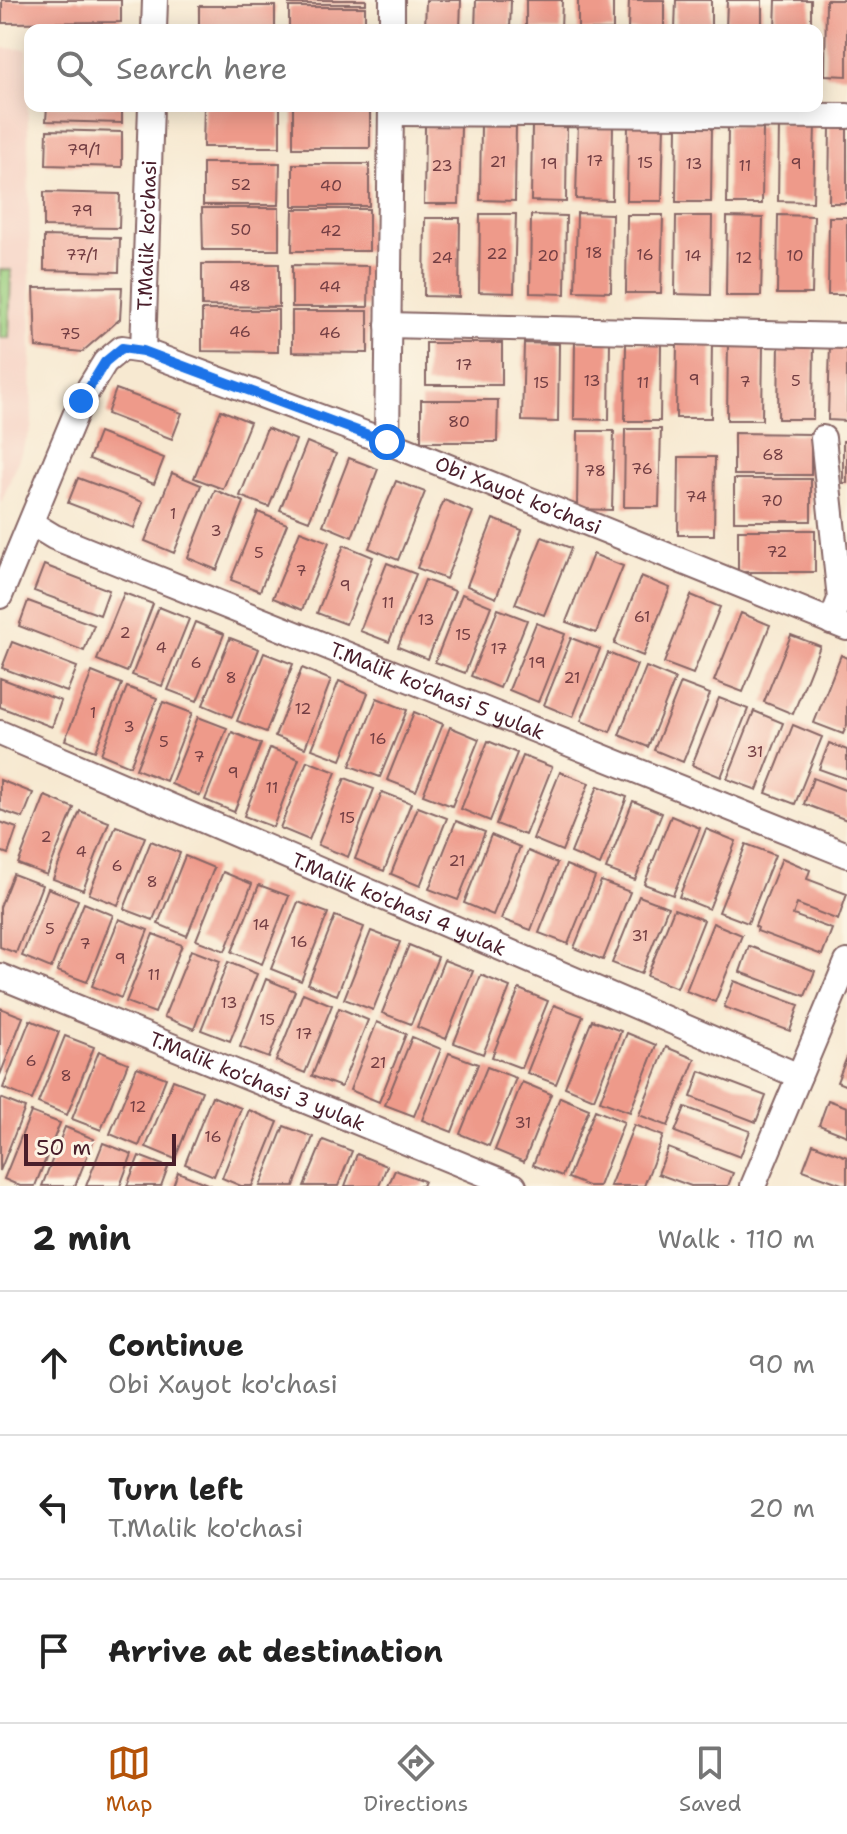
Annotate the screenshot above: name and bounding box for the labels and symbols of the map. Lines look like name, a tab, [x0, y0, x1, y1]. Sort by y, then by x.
house number: 79/1	[67, 139, 101, 160]
house number: 17	[586, 150, 604, 171]
house number: 21	[489, 151, 507, 172]
house number: 15	[637, 152, 653, 173]
house number: 19	[540, 153, 558, 174]
house number: 13	[685, 153, 703, 174]
house number: 9	[790, 153, 802, 174]
house number: 23	[431, 155, 453, 176]
house number: 11	[739, 155, 751, 176]
street label: T.Malik ko'chasi	[131, 160, 162, 311]
house number: 52	[231, 174, 251, 195]
house number: 40	[320, 175, 342, 196]
house number: 79	[71, 200, 93, 221]
house number: 50	[231, 219, 251, 240]
house number: 42	[320, 220, 342, 241]
house number: 18	[585, 242, 603, 263]
house number: 22	[486, 243, 508, 264]
house number: 77/1	[66, 244, 99, 265]
house number: 16	[636, 244, 654, 265]
house number: 20	[537, 245, 559, 266]
house number: 14	[684, 245, 702, 266]
house number: 10	[786, 245, 804, 266]
house number: 24	[431, 247, 453, 268]
house number: 12	[735, 247, 753, 268]
house number: 48	[229, 275, 251, 296]
house number: 44	[319, 276, 341, 297]
house number: 46	[229, 321, 251, 342]
house number: 46	[319, 322, 341, 343]
house number: 75	[60, 323, 80, 344]
house number: 17	[455, 354, 473, 375]
house number: 9	[688, 369, 700, 390]
house number: 13	[583, 370, 601, 391]
house number: 5	[791, 370, 801, 391]
house number: 7	[739, 371, 751, 392]
house number: 15	[533, 372, 549, 393]
house number: 11	[637, 372, 649, 393]
route end	[63, 383, 99, 419]
house number: 80	[448, 411, 470, 432]
route start	[369, 424, 405, 460]
house number: 68	[762, 444, 784, 465]
street label: Obi Xayot ko'chasi	[431, 450, 605, 540]
house number: 76	[631, 458, 653, 479]
house number: 78	[584, 460, 606, 481]
house number: 74	[685, 486, 707, 507]
house number: 70	[761, 490, 783, 511]
house number: 1	[170, 503, 176, 524]
house number: 3	[210, 520, 222, 541]
house number: 72	[766, 541, 788, 562]
house number: 5	[254, 542, 264, 563]
house number: 7	[295, 560, 307, 581]
house number: 9	[339, 575, 351, 596]
house number: 11	[382, 592, 394, 613]
house number: 61	[634, 606, 650, 627]
house number: 13	[417, 609, 435, 630]
house number: 2	[119, 622, 131, 643]
house number: 15	[455, 624, 471, 645]
street label: T.Malik ko'chasi 5 yulak	[326, 636, 549, 745]
house number: 4	[155, 637, 167, 658]
house number: 17	[490, 638, 508, 659]
house number: 6	[190, 652, 202, 673]
house number: 19	[528, 652, 546, 673]
house number: 8	[225, 667, 237, 688]
house number: 21	[563, 667, 581, 688]
house number: 12	[294, 698, 312, 719]
house number: 1	[90, 702, 96, 723]
house number: 3	[123, 716, 135, 737]
house number: 16	[369, 728, 387, 749]
house number: 5	[159, 731, 169, 752]
house number: 31	[746, 741, 764, 762]
house number: 7	[193, 746, 205, 767]
house number: 9	[227, 762, 239, 783]
house number: 11	[266, 777, 278, 798]
house number: 15	[339, 807, 355, 828]
house number: 2	[40, 826, 52, 847]
house number: 4	[75, 841, 87, 862]
street label: T.Malik ko'chasi 4 yulak	[288, 847, 510, 962]
house number: 21	[448, 850, 466, 871]
house number: 6	[111, 855, 123, 876]
house number: 8	[146, 871, 158, 892]
house number: 14	[252, 914, 270, 935]
house number: 5	[45, 918, 55, 939]
house number: 31	[631, 925, 649, 946]
house number: 16	[290, 931, 308, 952]
house number: 7	[79, 933, 91, 954]
house number: 9	[114, 948, 126, 969]
house number: 11	[148, 964, 160, 985]
house number: 13	[220, 992, 238, 1013]
house number: 15	[259, 1009, 275, 1030]
house number: 17	[295, 1023, 313, 1044]
street label: T.Malik ko'chasi 3 yulak	[145, 1025, 369, 1137]
house number: 6	[25, 1050, 37, 1071]
house number: 21	[369, 1052, 387, 1073]
house number: 8	[60, 1065, 72, 1086]
house number: 12	[129, 1096, 147, 1117]
house number: 31	[514, 1112, 532, 1133]
house number: 16	[204, 1126, 222, 1147]
scale bar	[24, 1130, 176, 1166]

